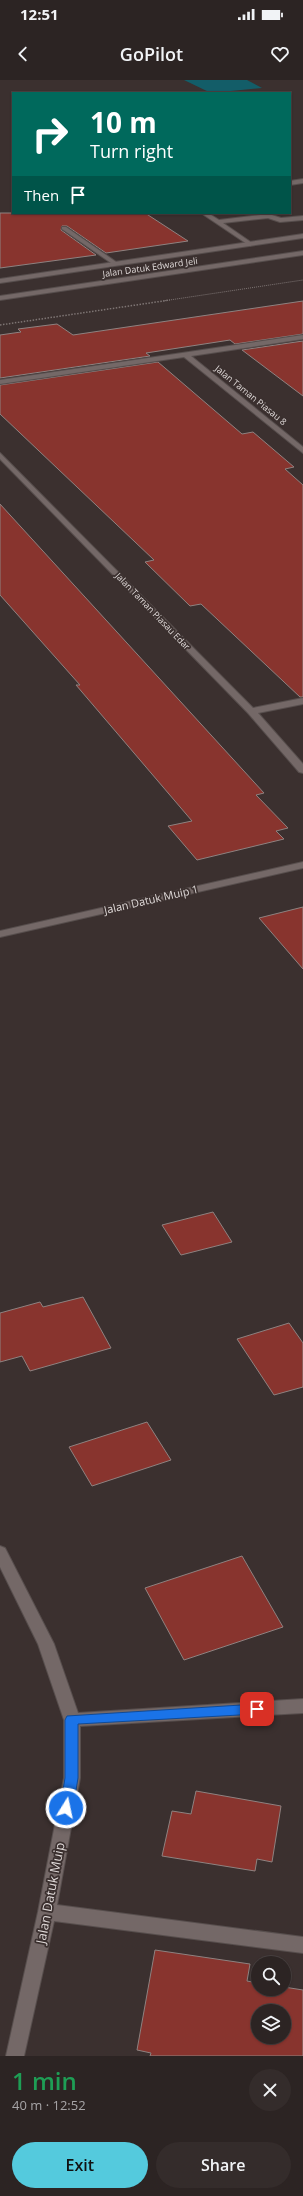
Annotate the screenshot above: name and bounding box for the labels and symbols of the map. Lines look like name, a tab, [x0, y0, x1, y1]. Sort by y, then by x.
street label: Jalan Datuk Edward Jeli	[101, 254, 198, 280]
street label: Jalan Taman Piasau 8	[212, 361, 290, 428]
street label: Jalan Taman Piasau Edar	[112, 569, 194, 653]
street label: Jalan Datuk Muip 1	[101, 881, 200, 917]
pin	[240, 1692, 274, 1726]
position arrow	[45, 1787, 87, 1829]
street label: Jalan Datuk Muip	[31, 1841, 69, 1947]

